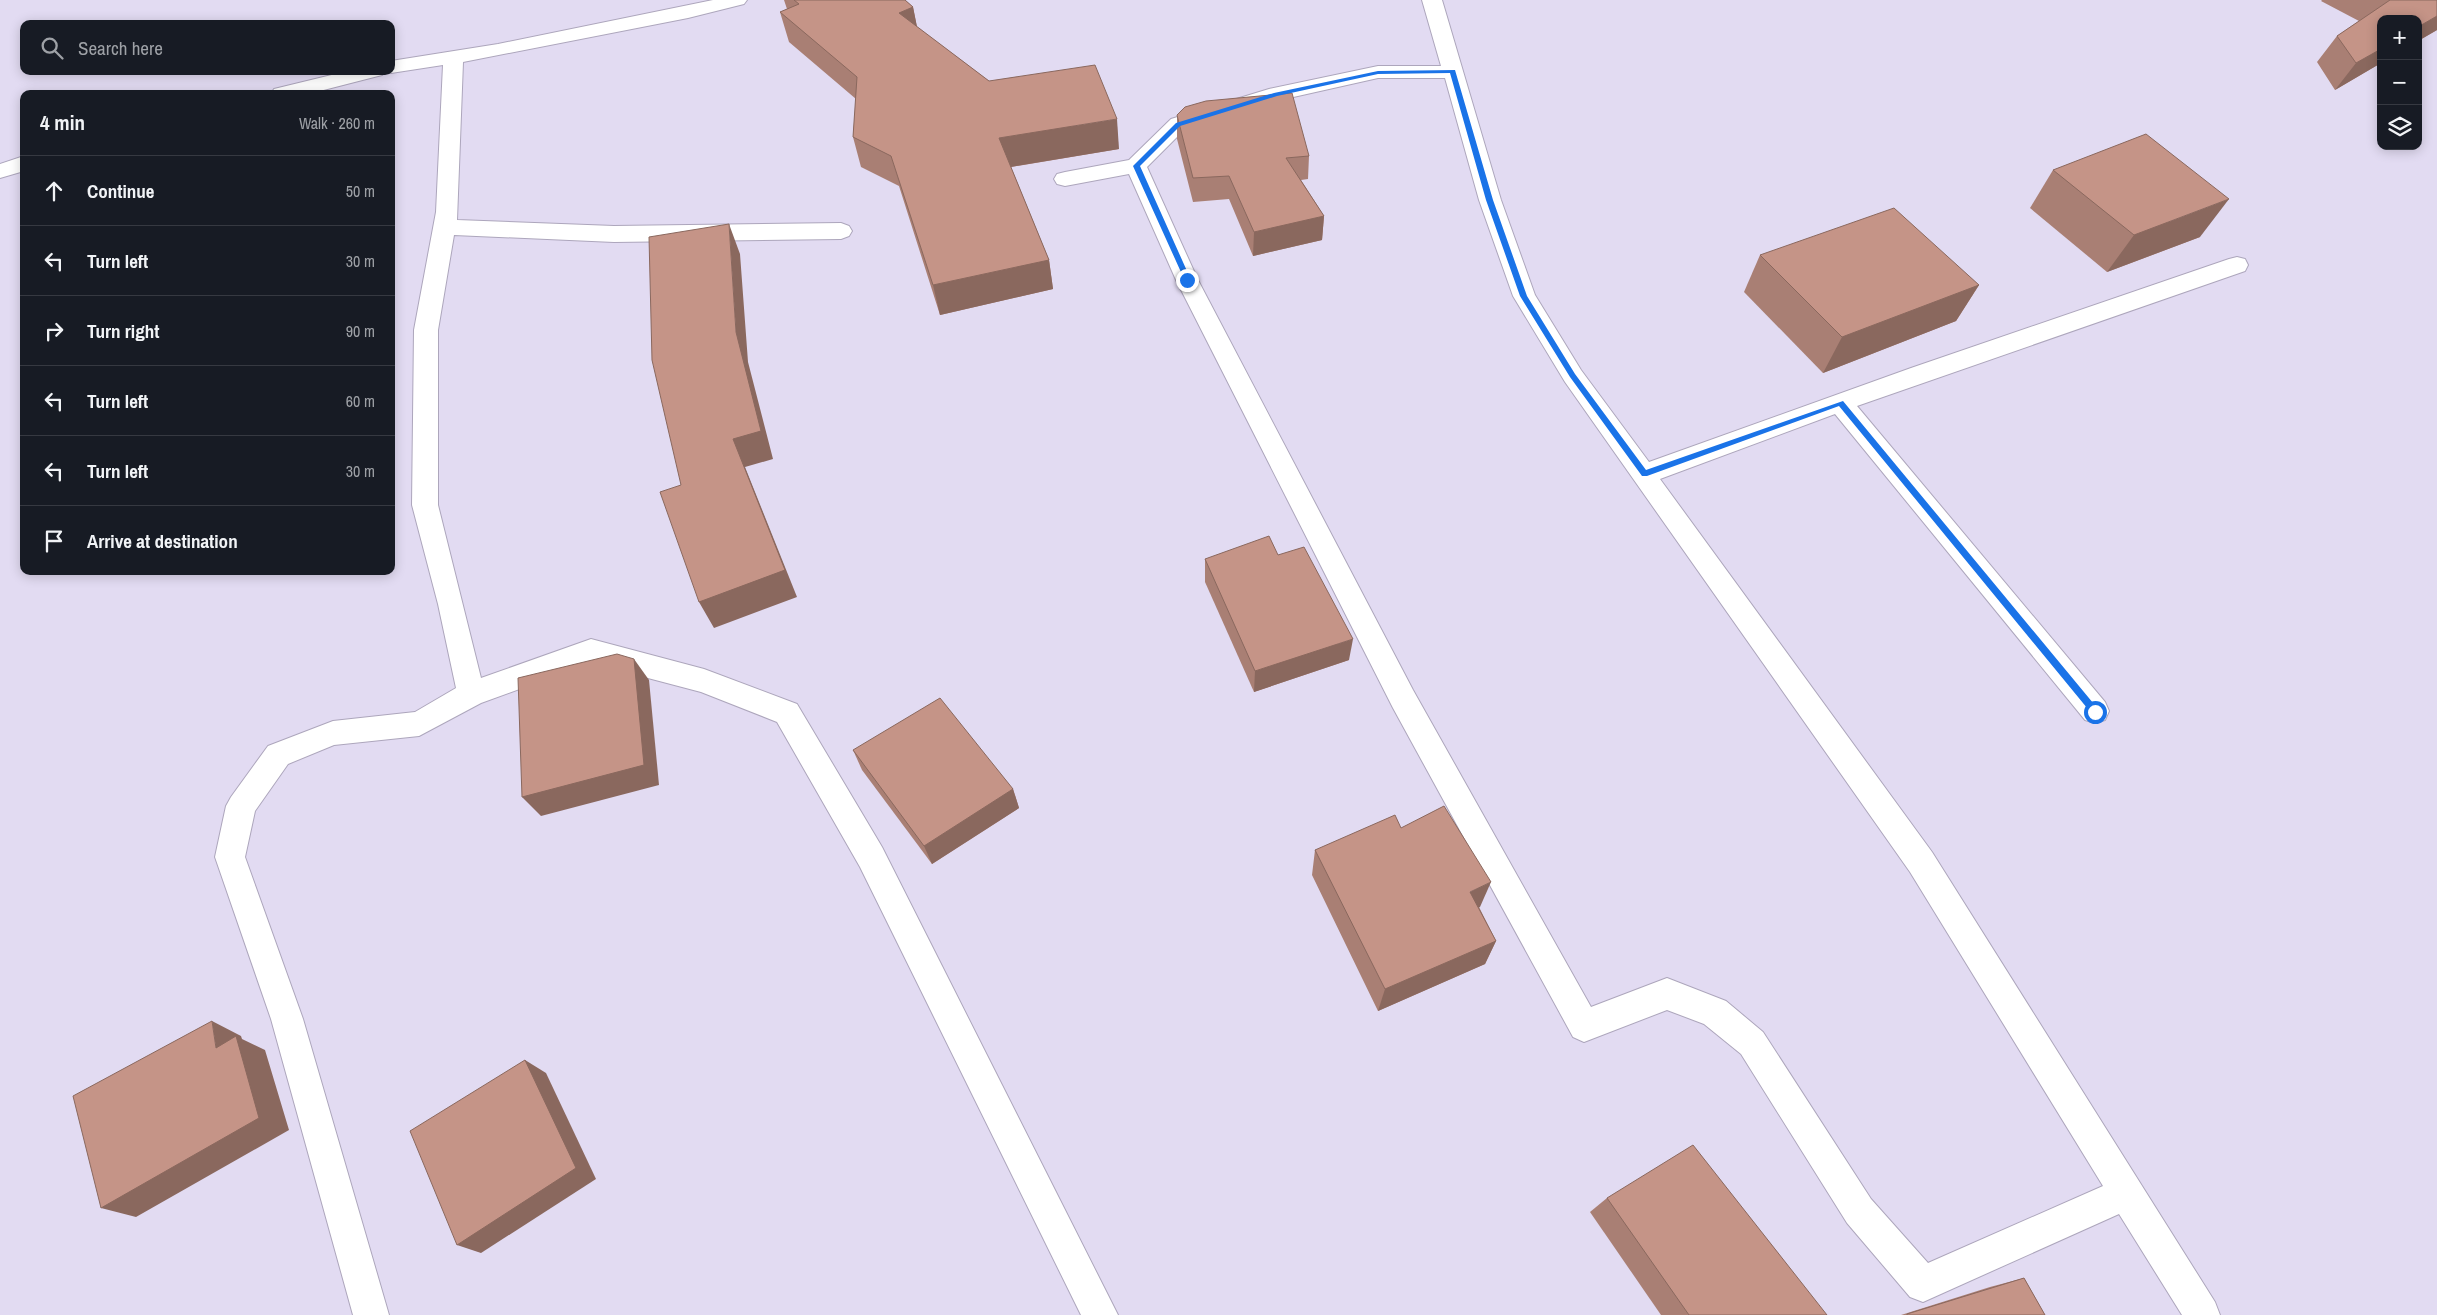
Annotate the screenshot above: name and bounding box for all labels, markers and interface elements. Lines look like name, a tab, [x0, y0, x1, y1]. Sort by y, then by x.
map controls	[2377, 15, 2422, 150]
button: +	[2377, 15, 2422, 60]
search box	[20, 20, 395, 75]
icon: search	[38, 34, 66, 62]
text: Search here	[78, 35, 163, 61]
button: −	[2377, 60, 2422, 105]
button: layers	[2377, 105, 2422, 150]
text: 4 min	[40, 108, 85, 137]
text: Walk · 260 m	[299, 112, 375, 134]
icon: ahead	[40, 177, 68, 205]
text: Continue	[87, 178, 155, 204]
text: 50 m	[346, 180, 375, 202]
icon: left	[40, 247, 68, 275]
text: Turn left	[87, 248, 148, 274]
text: 30 m	[346, 250, 375, 272]
route end	[1176, 269, 1199, 292]
icon: right	[40, 317, 68, 345]
text: Turn right	[87, 318, 159, 344]
text: 90 m	[346, 320, 375, 342]
icon: left	[40, 387, 68, 415]
text: Turn left	[87, 388, 148, 414]
text: 60 m	[346, 390, 375, 412]
icon: left	[40, 457, 68, 485]
text: Turn left	[87, 458, 148, 484]
text: 30 m	[346, 460, 375, 482]
icon: arrive	[40, 527, 68, 555]
text: Arrive at destination	[87, 528, 238, 554]
route start	[2084, 701, 2107, 724]

